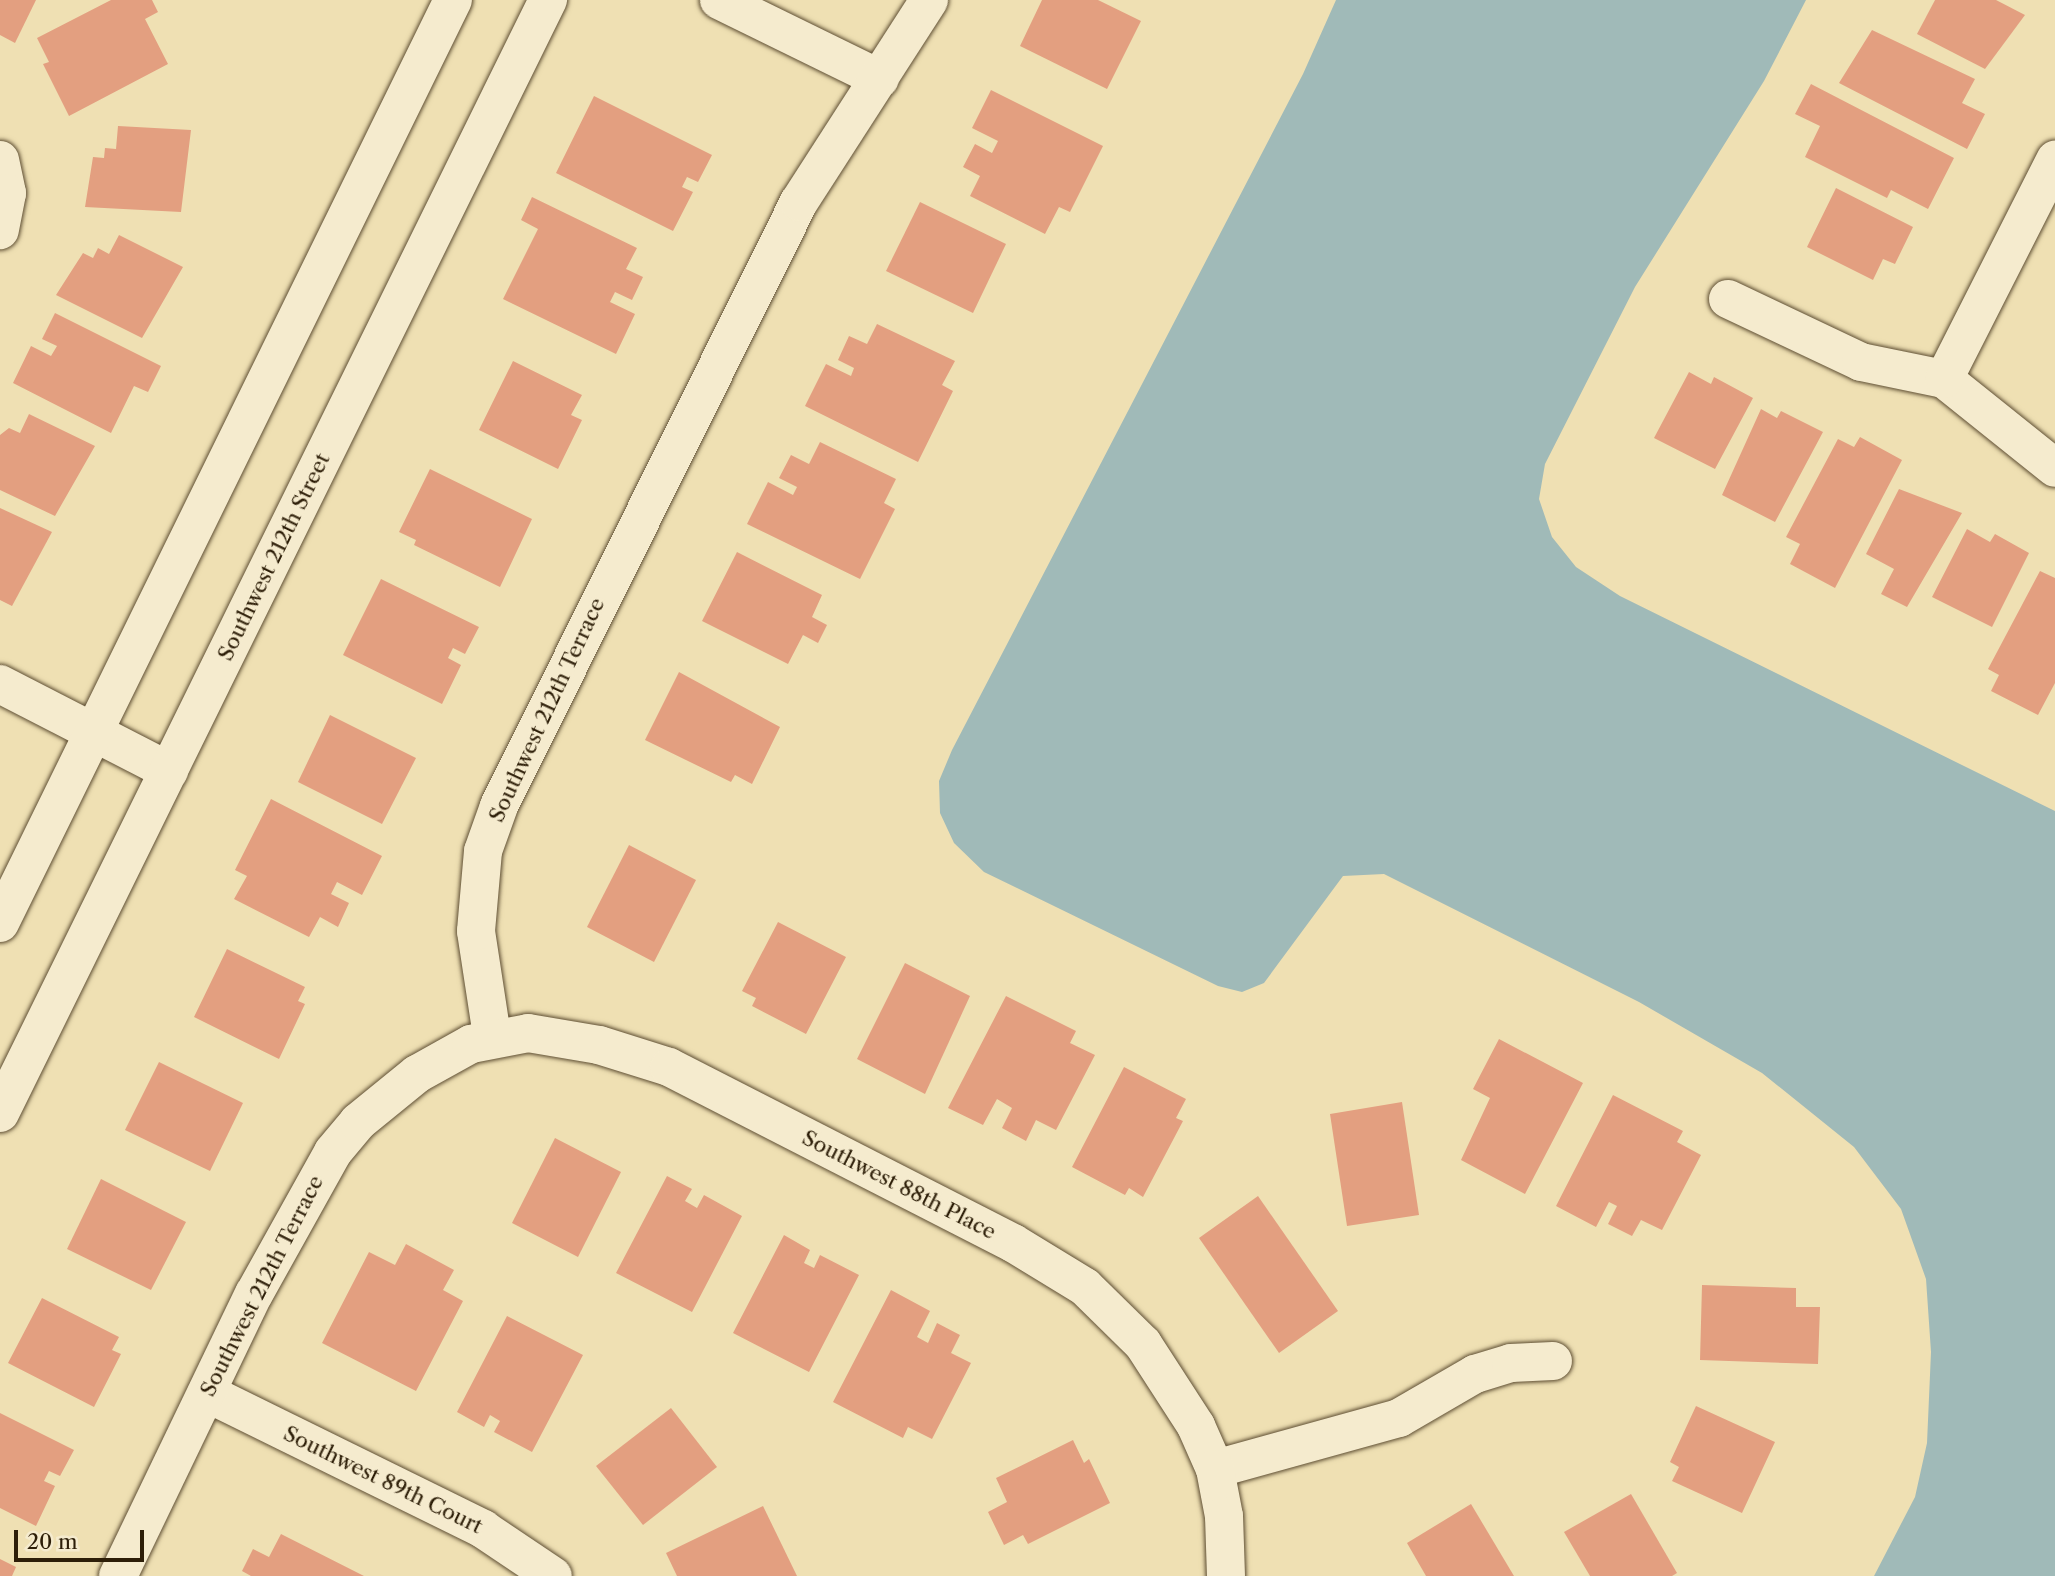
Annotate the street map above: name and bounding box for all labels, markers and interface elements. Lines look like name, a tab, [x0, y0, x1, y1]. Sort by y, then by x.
street label: Southwest 212th Street	[213, 449, 335, 665]
street label: Southwest 212th Terrace	[484, 594, 610, 826]
street label: Southwest 88th Place	[798, 1125, 1000, 1245]
street label: Southwest 212th Terrace	[195, 1171, 329, 1401]
street label: Southwest 89th Court	[279, 1421, 487, 1539]
scale bar	[18, 1516, 147, 1560]
text: 20 m	[27, 1529, 78, 1554]

